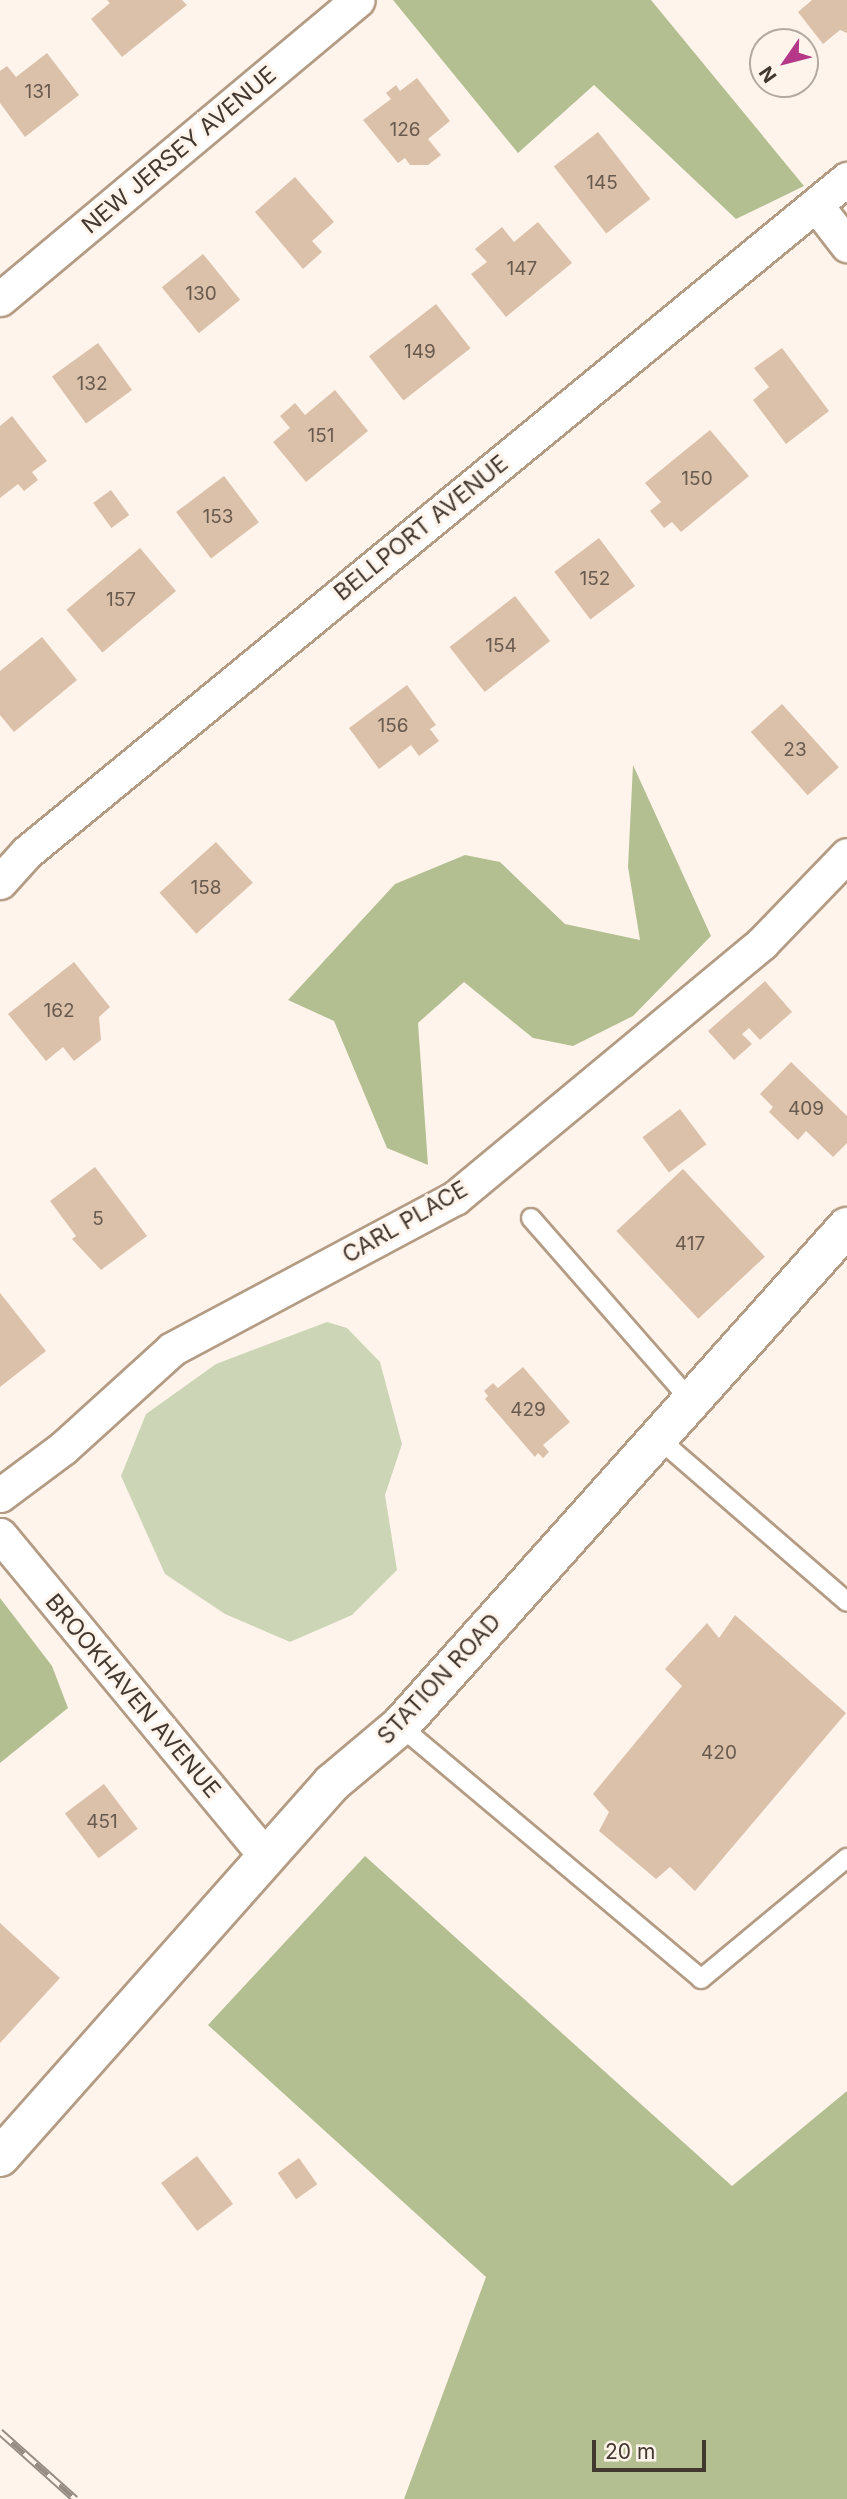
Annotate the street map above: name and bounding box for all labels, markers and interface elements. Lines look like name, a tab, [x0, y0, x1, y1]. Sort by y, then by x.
north arrow	[749, 28, 819, 98]
street label: NEW JERSEY AVENUE	[76, 61, 282, 239]
text: N	[754, 62, 782, 87]
house number: 131	[24, 81, 52, 103]
house number: 126	[389, 119, 421, 141]
house number: 145	[586, 172, 618, 194]
house number: 147	[507, 258, 537, 280]
house number: 130	[185, 283, 217, 305]
house number: 149	[404, 341, 436, 363]
house number: 132	[76, 373, 108, 395]
house number: 151	[307, 425, 335, 447]
street label: BELLPORT AVENUE	[329, 449, 513, 607]
house number: 150	[681, 468, 713, 490]
house number: 153	[202, 506, 234, 528]
house number: 152	[580, 568, 610, 590]
house number: 157	[106, 589, 136, 611]
house number: 154	[485, 635, 517, 657]
house number: 156	[377, 715, 409, 737]
house number: 23	[783, 739, 807, 761]
house number: 158	[190, 877, 222, 899]
house number: 162	[43, 1000, 75, 1022]
house number: 409	[788, 1098, 824, 1120]
street label: CARL PLACE	[338, 1175, 472, 1269]
house number: 5	[92, 1208, 104, 1230]
house number: 417	[675, 1233, 705, 1255]
house number: 429	[510, 1399, 546, 1421]
street label: BROOKHAVEN AVENUE	[40, 1588, 226, 1804]
street label: STATION ROAD	[372, 1608, 506, 1750]
house number: 420	[701, 1742, 737, 1764]
house number: 451	[86, 1811, 118, 1833]
scale bar	[595, 2426, 709, 2470]
text: 20 m	[605, 2439, 655, 2464]

